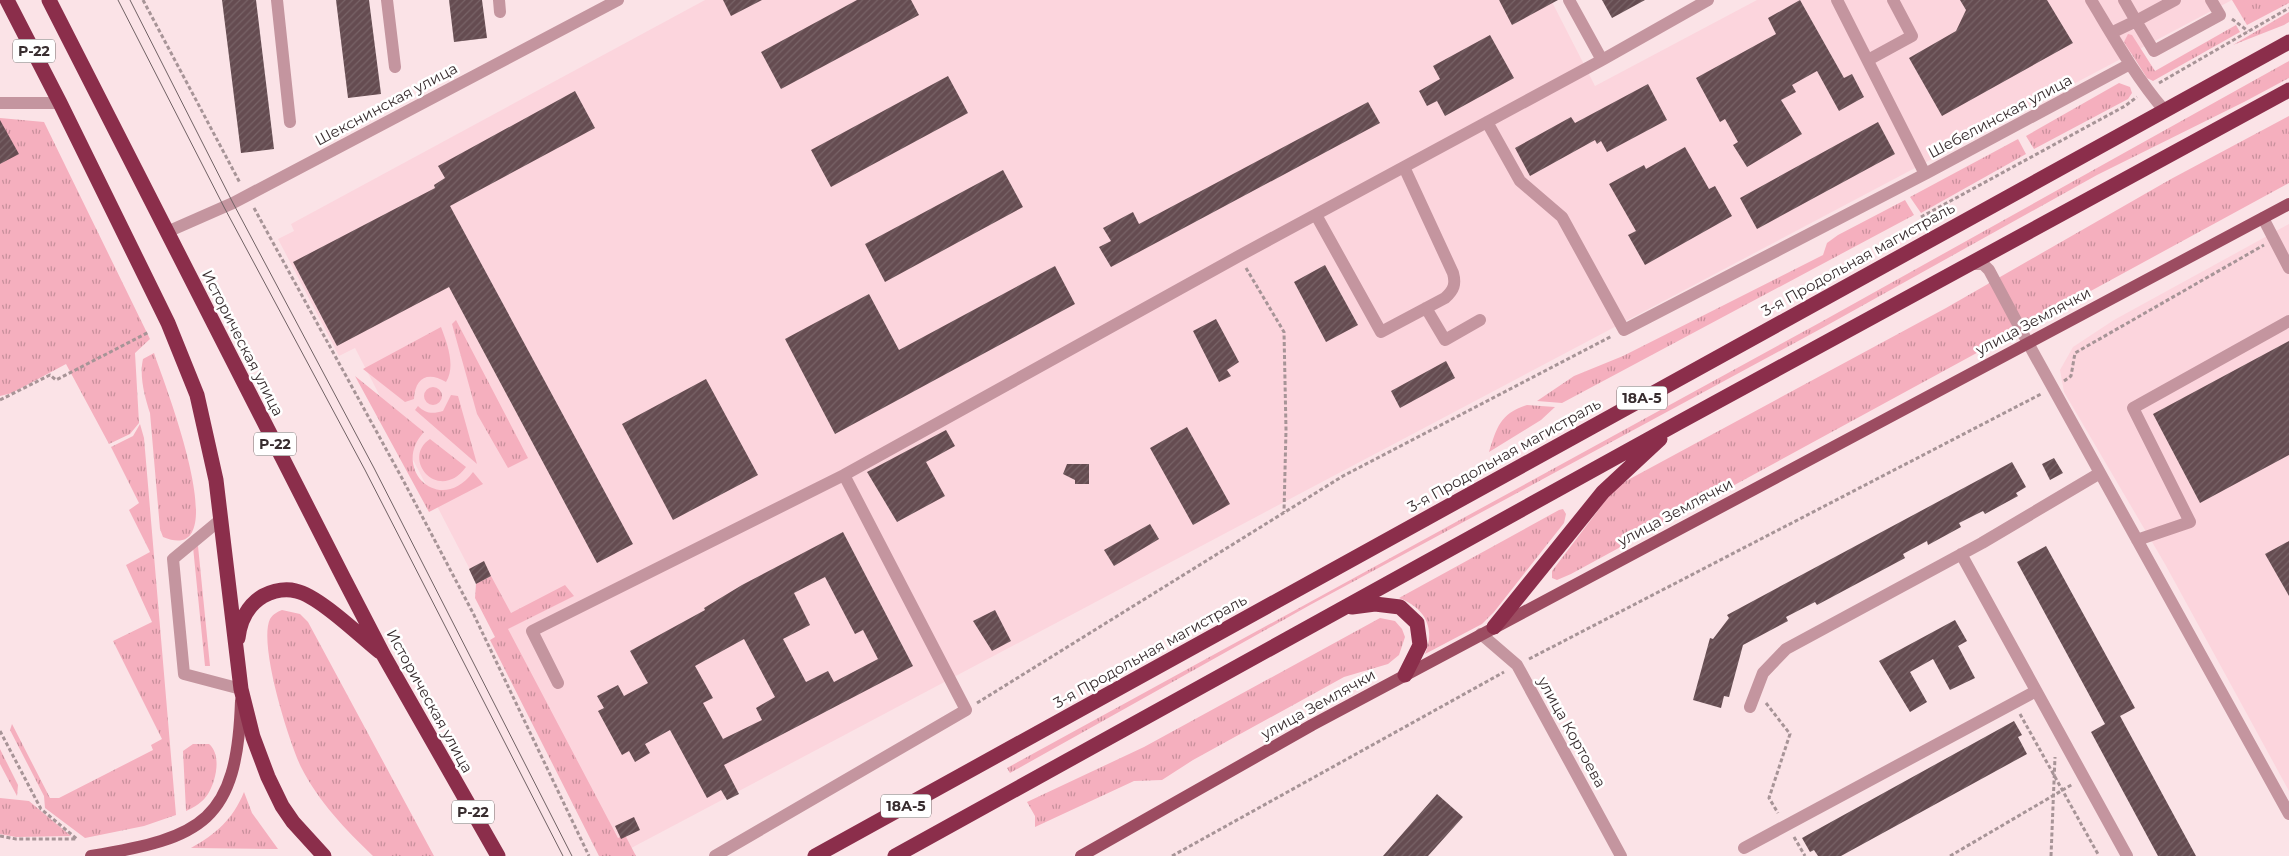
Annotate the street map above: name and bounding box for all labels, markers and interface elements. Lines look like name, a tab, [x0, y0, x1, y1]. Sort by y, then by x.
road number: Р-22	[13, 40, 55, 62]
street label: Шекснинская улица	[311, 58, 461, 150]
street label: Шебелинская улица	[1925, 70, 2075, 162]
street label: 3-я Продольная магистраль	[1758, 198, 1958, 320]
street label: Историческая улица	[198, 267, 288, 419]
street label: улица Землячки	[1971, 283, 2094, 360]
road number: 18А-5	[1617, 386, 1667, 409]
street label: 3-я Продольная магистраль	[1404, 394, 1604, 516]
road number: Р-22	[254, 432, 296, 456]
street label: улица Землячки	[1613, 474, 1736, 551]
street label: 3-я Продольная магистраль	[1050, 590, 1250, 712]
street label: Историческая улица	[383, 626, 477, 776]
street label: улица Землячки	[1257, 665, 1378, 744]
street label: улица Кортоева	[1533, 672, 1610, 791]
road number: 18А-5	[881, 794, 931, 818]
road number: Р-22	[452, 800, 494, 824]

